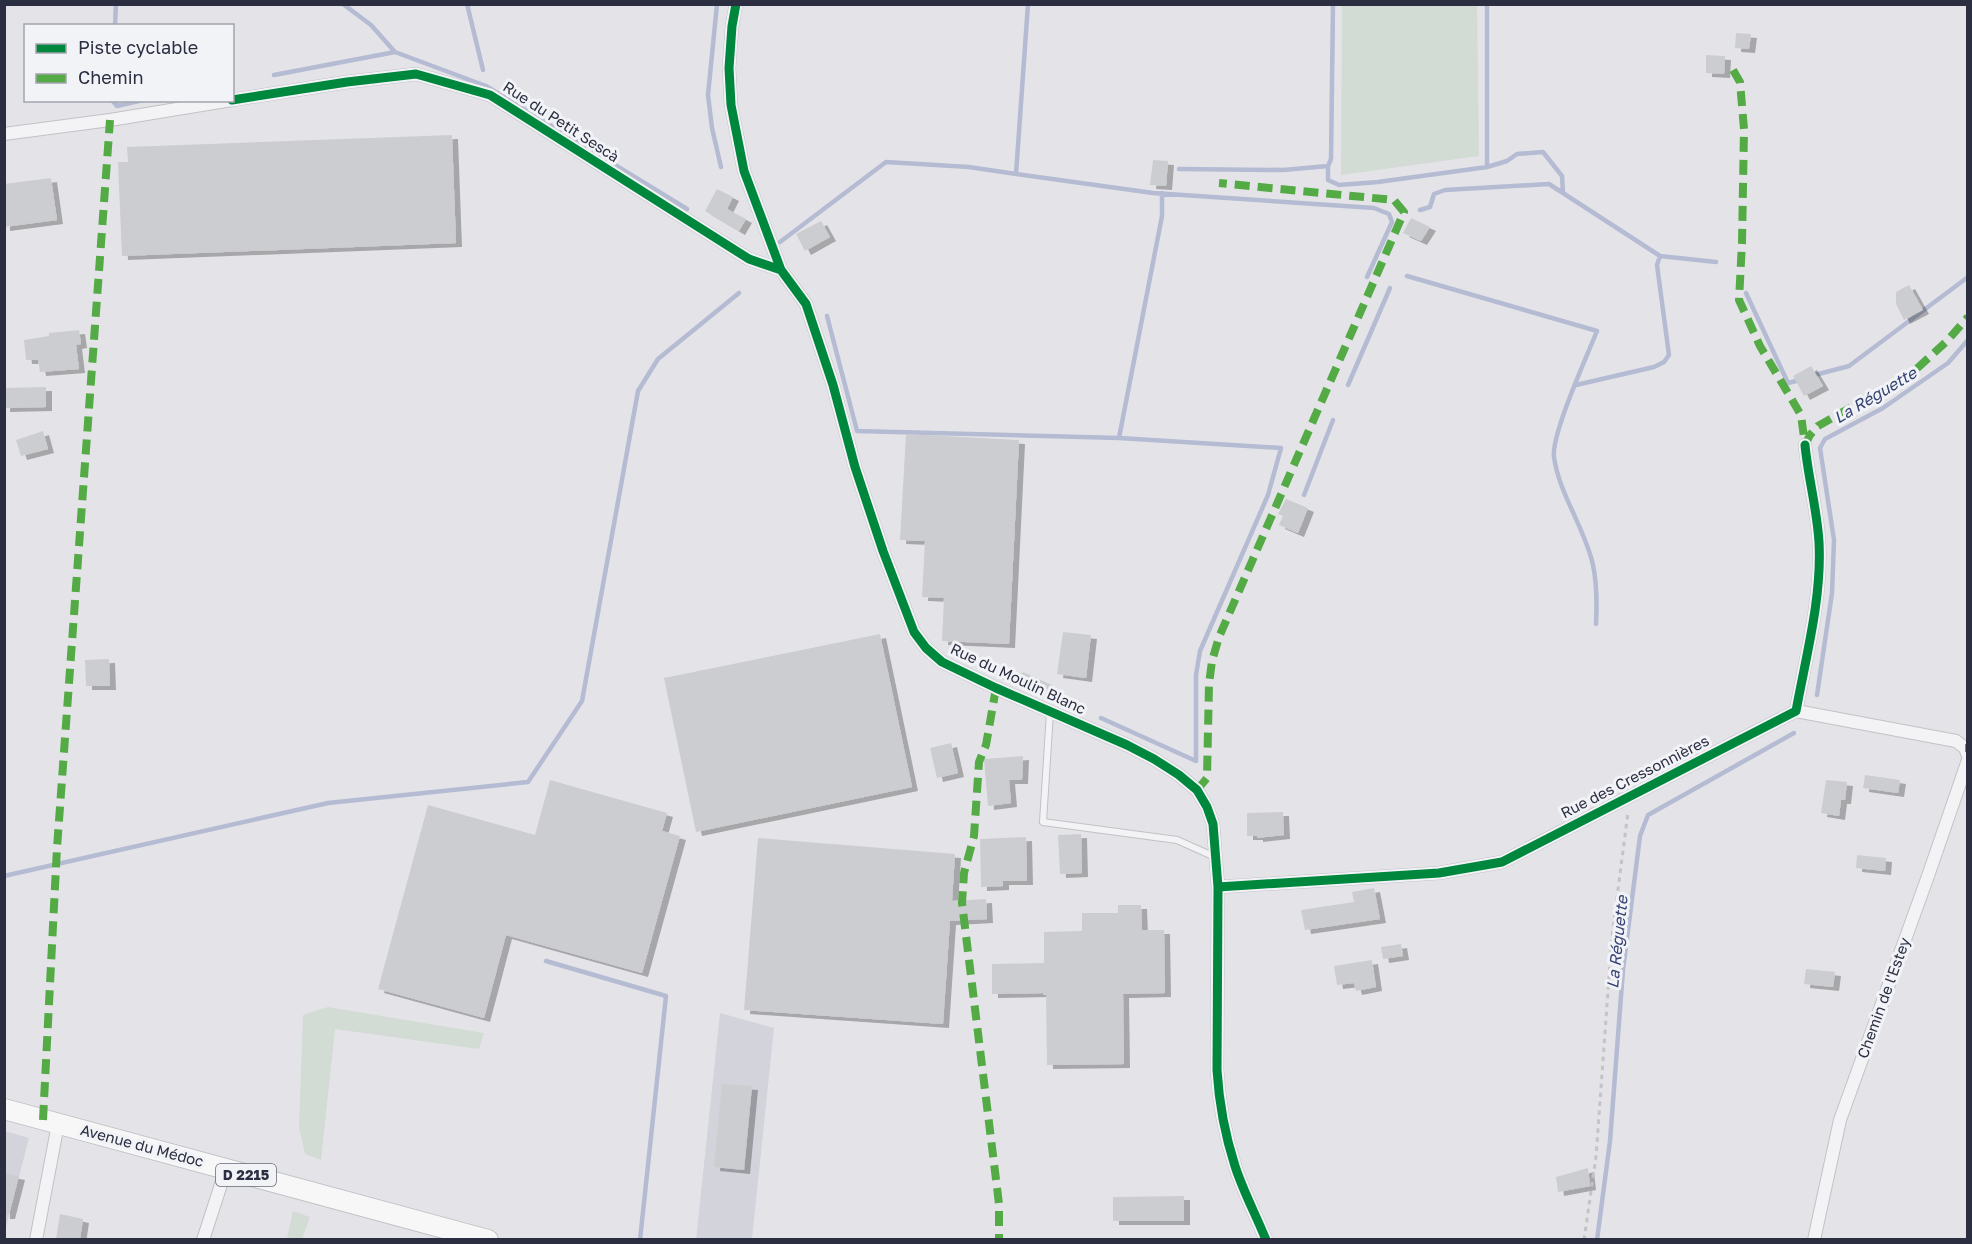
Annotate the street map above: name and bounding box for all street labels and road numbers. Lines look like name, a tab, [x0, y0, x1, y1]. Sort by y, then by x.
street label: Rue du Petit Sescà	[500, 77, 623, 165]
street label: Rue du Moulin Blanc	[948, 639, 1089, 717]
street label: Rue des Cressonnières	[1557, 731, 1712, 821]
street label: Chemin de l'Estey	[1853, 934, 1914, 1061]
street label: Avenue du Médoc	[79, 1120, 206, 1170]
road number: D 2215	[216, 1164, 276, 1186]

